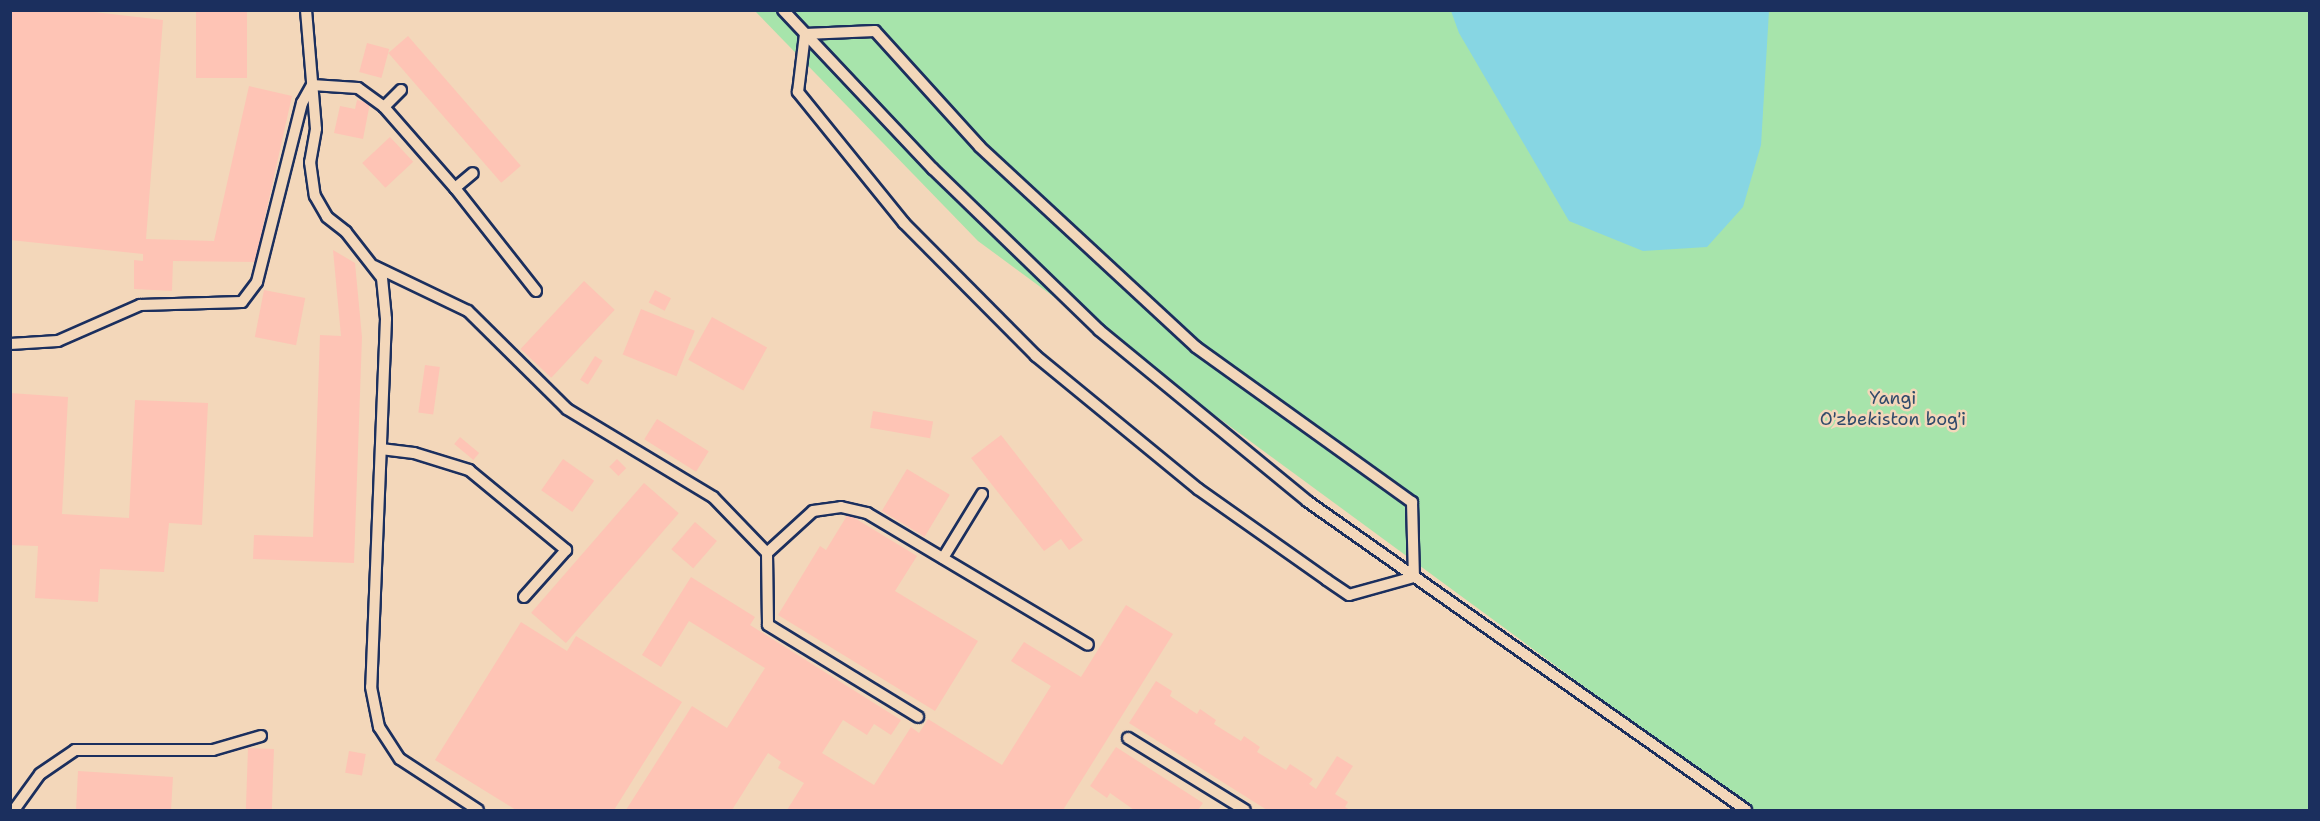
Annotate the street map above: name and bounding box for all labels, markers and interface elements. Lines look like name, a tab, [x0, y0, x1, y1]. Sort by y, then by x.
park label: Yangi O'zbekiston bog'i	[1820, 388, 1966, 430]

